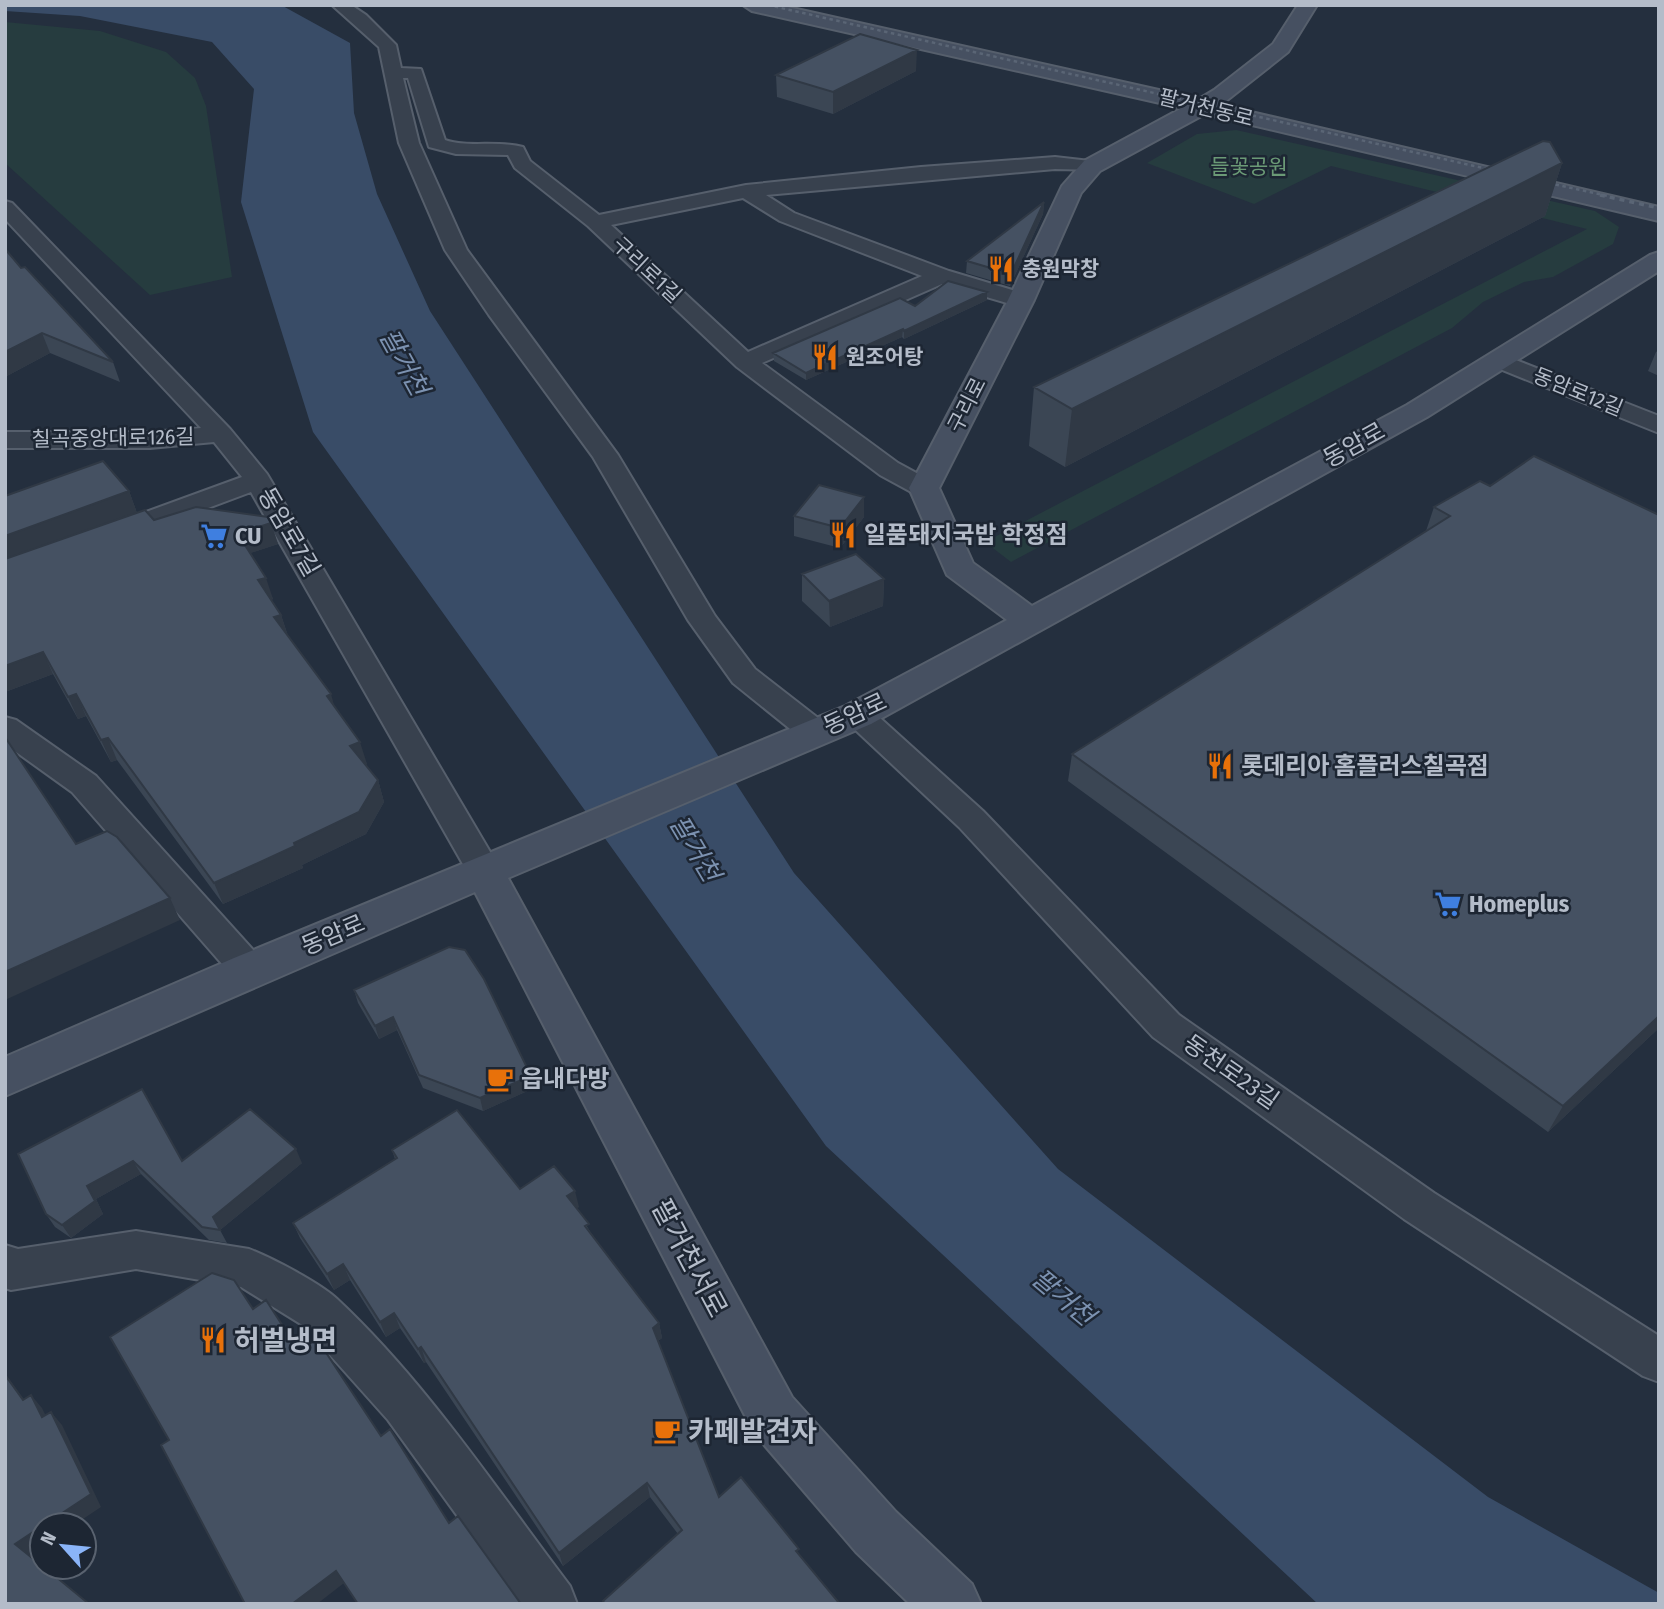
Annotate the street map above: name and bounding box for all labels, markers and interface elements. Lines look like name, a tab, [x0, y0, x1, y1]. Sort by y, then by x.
street label: 팔거천동로	[1156, 84, 1256, 132]
park label: 들꽃공원	[1210, 154, 1288, 180]
street label: 구리로1길	[607, 231, 687, 309]
restaurant icon: 충원막창	[986, 254, 1016, 284]
place label: 충원막창	[1022, 256, 1099, 282]
water label: 팔거천	[373, 323, 436, 404]
restaurant icon: 원조어탕	[810, 342, 840, 372]
place label: 원조어탕	[846, 344, 923, 370]
street label: 동암로12길	[1529, 362, 1627, 422]
street label: 구리로	[942, 373, 992, 437]
street label: 동암로	[1318, 417, 1390, 473]
street label: 칠곡중앙대로126길	[31, 424, 195, 452]
street label: 동암로7길	[252, 483, 326, 581]
restaurant icon: 일품돼지국밥 학정점	[828, 520, 858, 550]
supermarket icon: CU	[199, 521, 229, 551]
place label: 일품돼지국밥 학정점	[864, 521, 1068, 549]
place label: CU	[235, 522, 261, 550]
street label: 동암로	[819, 687, 891, 741]
restaurant icon: 롯데리아 홈플러스칠곡점	[1205, 751, 1235, 781]
place label: 롯데리아 홈플러스칠곡점	[1241, 752, 1489, 780]
water label: 팔거천	[663, 810, 728, 890]
supermarket icon: Homeplus	[1433, 889, 1463, 919]
place label: Homeplus	[1469, 890, 1570, 918]
street label: 동암로	[297, 909, 369, 961]
street label: 동천로23길	[1178, 1029, 1284, 1115]
cafe icon: 읍내다방	[485, 1064, 515, 1094]
place label: 읍내다방	[521, 1065, 609, 1093]
street label: 팔거천서로	[645, 1194, 734, 1323]
water label: 팔거천	[1025, 1262, 1102, 1334]
place label: 허벌냉면	[234, 1324, 337, 1357]
restaurant icon: 허벌냉면	[198, 1325, 228, 1355]
place label: 카페발견자	[688, 1415, 817, 1448]
cafe icon: 카페발견자	[652, 1416, 682, 1446]
north arrow	[28, 1511, 98, 1581]
text: N	[35, 1528, 61, 1549]

